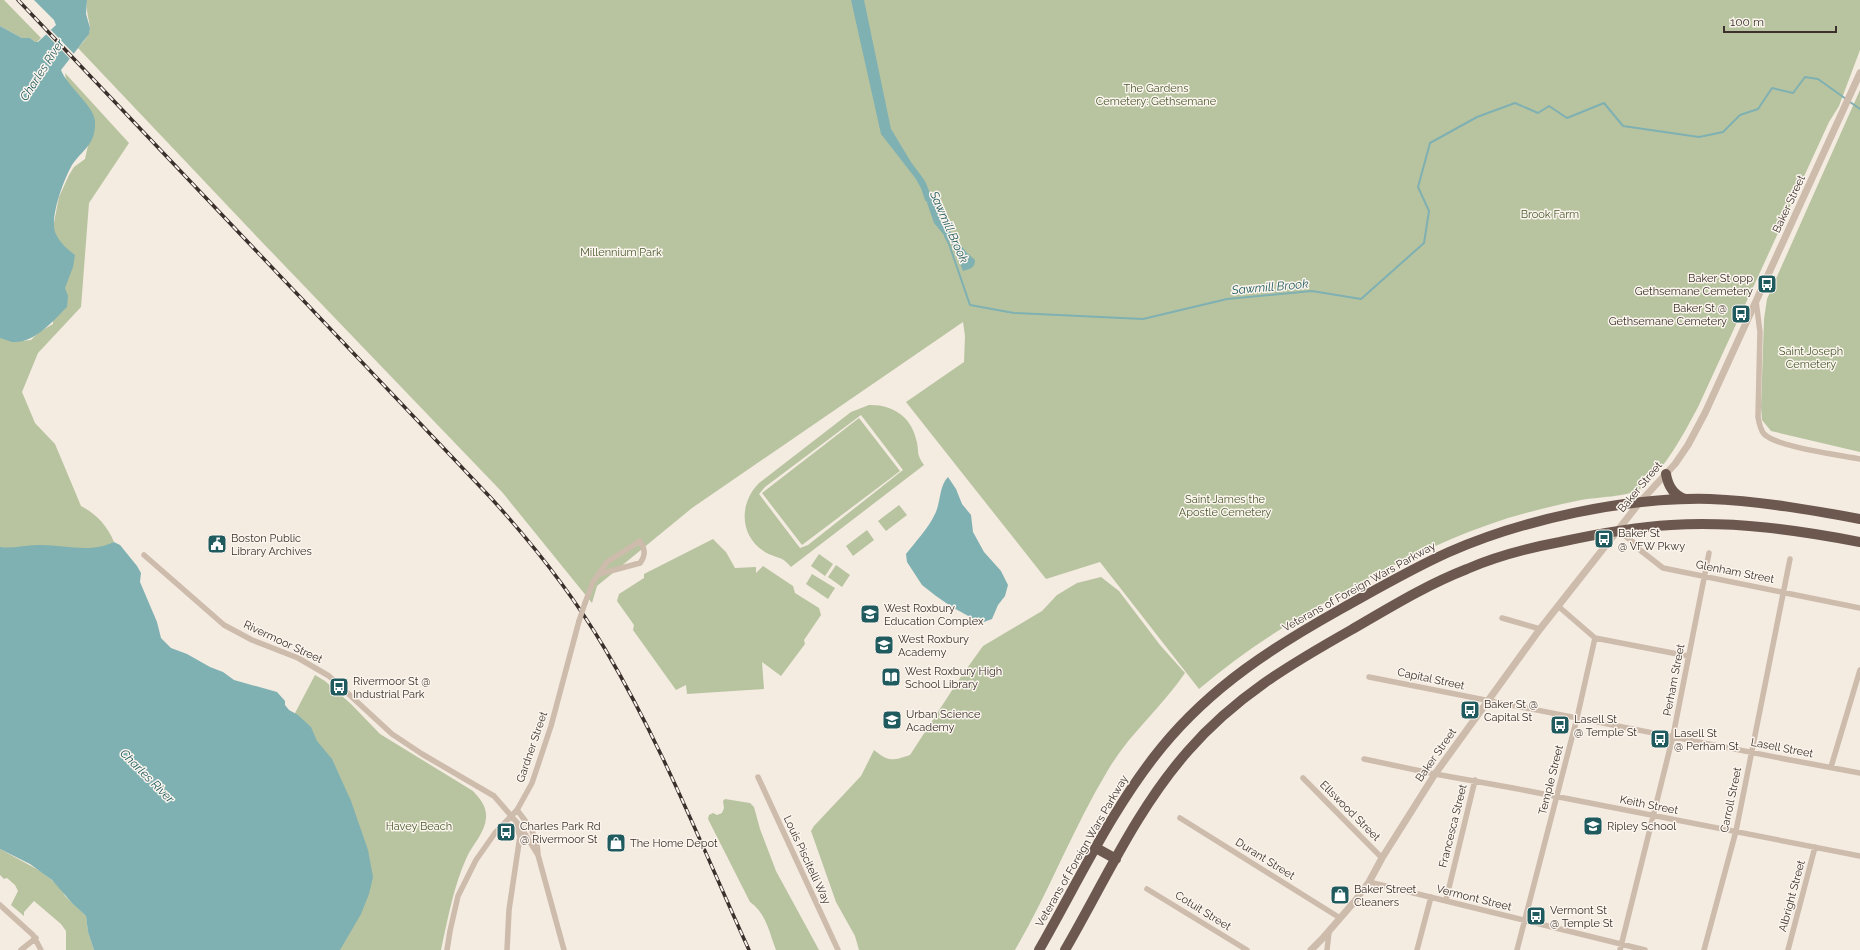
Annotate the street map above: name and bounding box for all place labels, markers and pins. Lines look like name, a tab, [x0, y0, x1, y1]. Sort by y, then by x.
place label: Baker St opp Gethsemane Cemetery	[1635, 272, 1753, 298]
bus stop icon: Baker St opp Gethsemane Cemetery	[1756, 273, 1778, 295]
place label: Baker St @ Gethsemane Cemetery	[1609, 302, 1727, 328]
bus stop icon: Baker St @ Gethsemane Cemetery	[1730, 303, 1752, 325]
place label: Baker St @ VFW Pkwy	[1618, 527, 1685, 553]
bus stop icon: Baker St @ VFW Pkwy	[1593, 528, 1615, 550]
place label: Boston Public Library Archives	[231, 532, 312, 558]
public building icon: Boston Public Library Archives	[206, 533, 228, 555]
place label: West Roxbury Education Complex	[884, 602, 984, 628]
school or university icon: West Roxbury Education Complex	[859, 603, 881, 625]
place label: West Roxbury Academy	[898, 633, 969, 659]
school or university icon: West Roxbury Academy	[873, 634, 895, 656]
place label: West Roxbury High School Library	[905, 665, 1002, 691]
library icon: West Roxbury High School Library	[880, 666, 902, 688]
place label: Rivermoor St @ Industrial Park	[353, 675, 430, 701]
bus stop icon: Rivermoor St @ Industrial Park	[328, 676, 350, 698]
place label: Baker St @ Capital St	[1484, 698, 1538, 724]
bus stop icon: Baker St @ Capital St	[1459, 699, 1481, 721]
place label: Urban Science Academy	[906, 708, 981, 734]
school or university icon: Urban Science Academy	[881, 709, 903, 731]
place label: Lasell St @ Temple St	[1574, 713, 1637, 739]
bus stop icon: Lasell St @ Temple St	[1549, 714, 1571, 736]
place label: Lasell St @ Perham St	[1674, 727, 1739, 753]
bus stop icon: Lasell St @ Perham St	[1649, 728, 1671, 750]
school or university icon: Ripley School	[1582, 815, 1604, 837]
place label: Charles Park Rd @ Rivermoor St	[520, 820, 601, 846]
place label: Ripley School	[1607, 820, 1676, 833]
bus stop icon: Charles Park Rd @ Rivermoor St	[495, 821, 517, 843]
shop icon: The Home Depot	[605, 832, 627, 854]
place label: The Home Depot	[630, 837, 718, 850]
place label: Baker Street Cleaners	[1354, 883, 1417, 909]
shop icon: Baker Street Cleaners	[1329, 884, 1351, 906]
place label: Vermont St @ Temple St	[1550, 904, 1613, 930]
bus stop icon: Vermont St @ Temple St	[1525, 905, 1547, 927]

